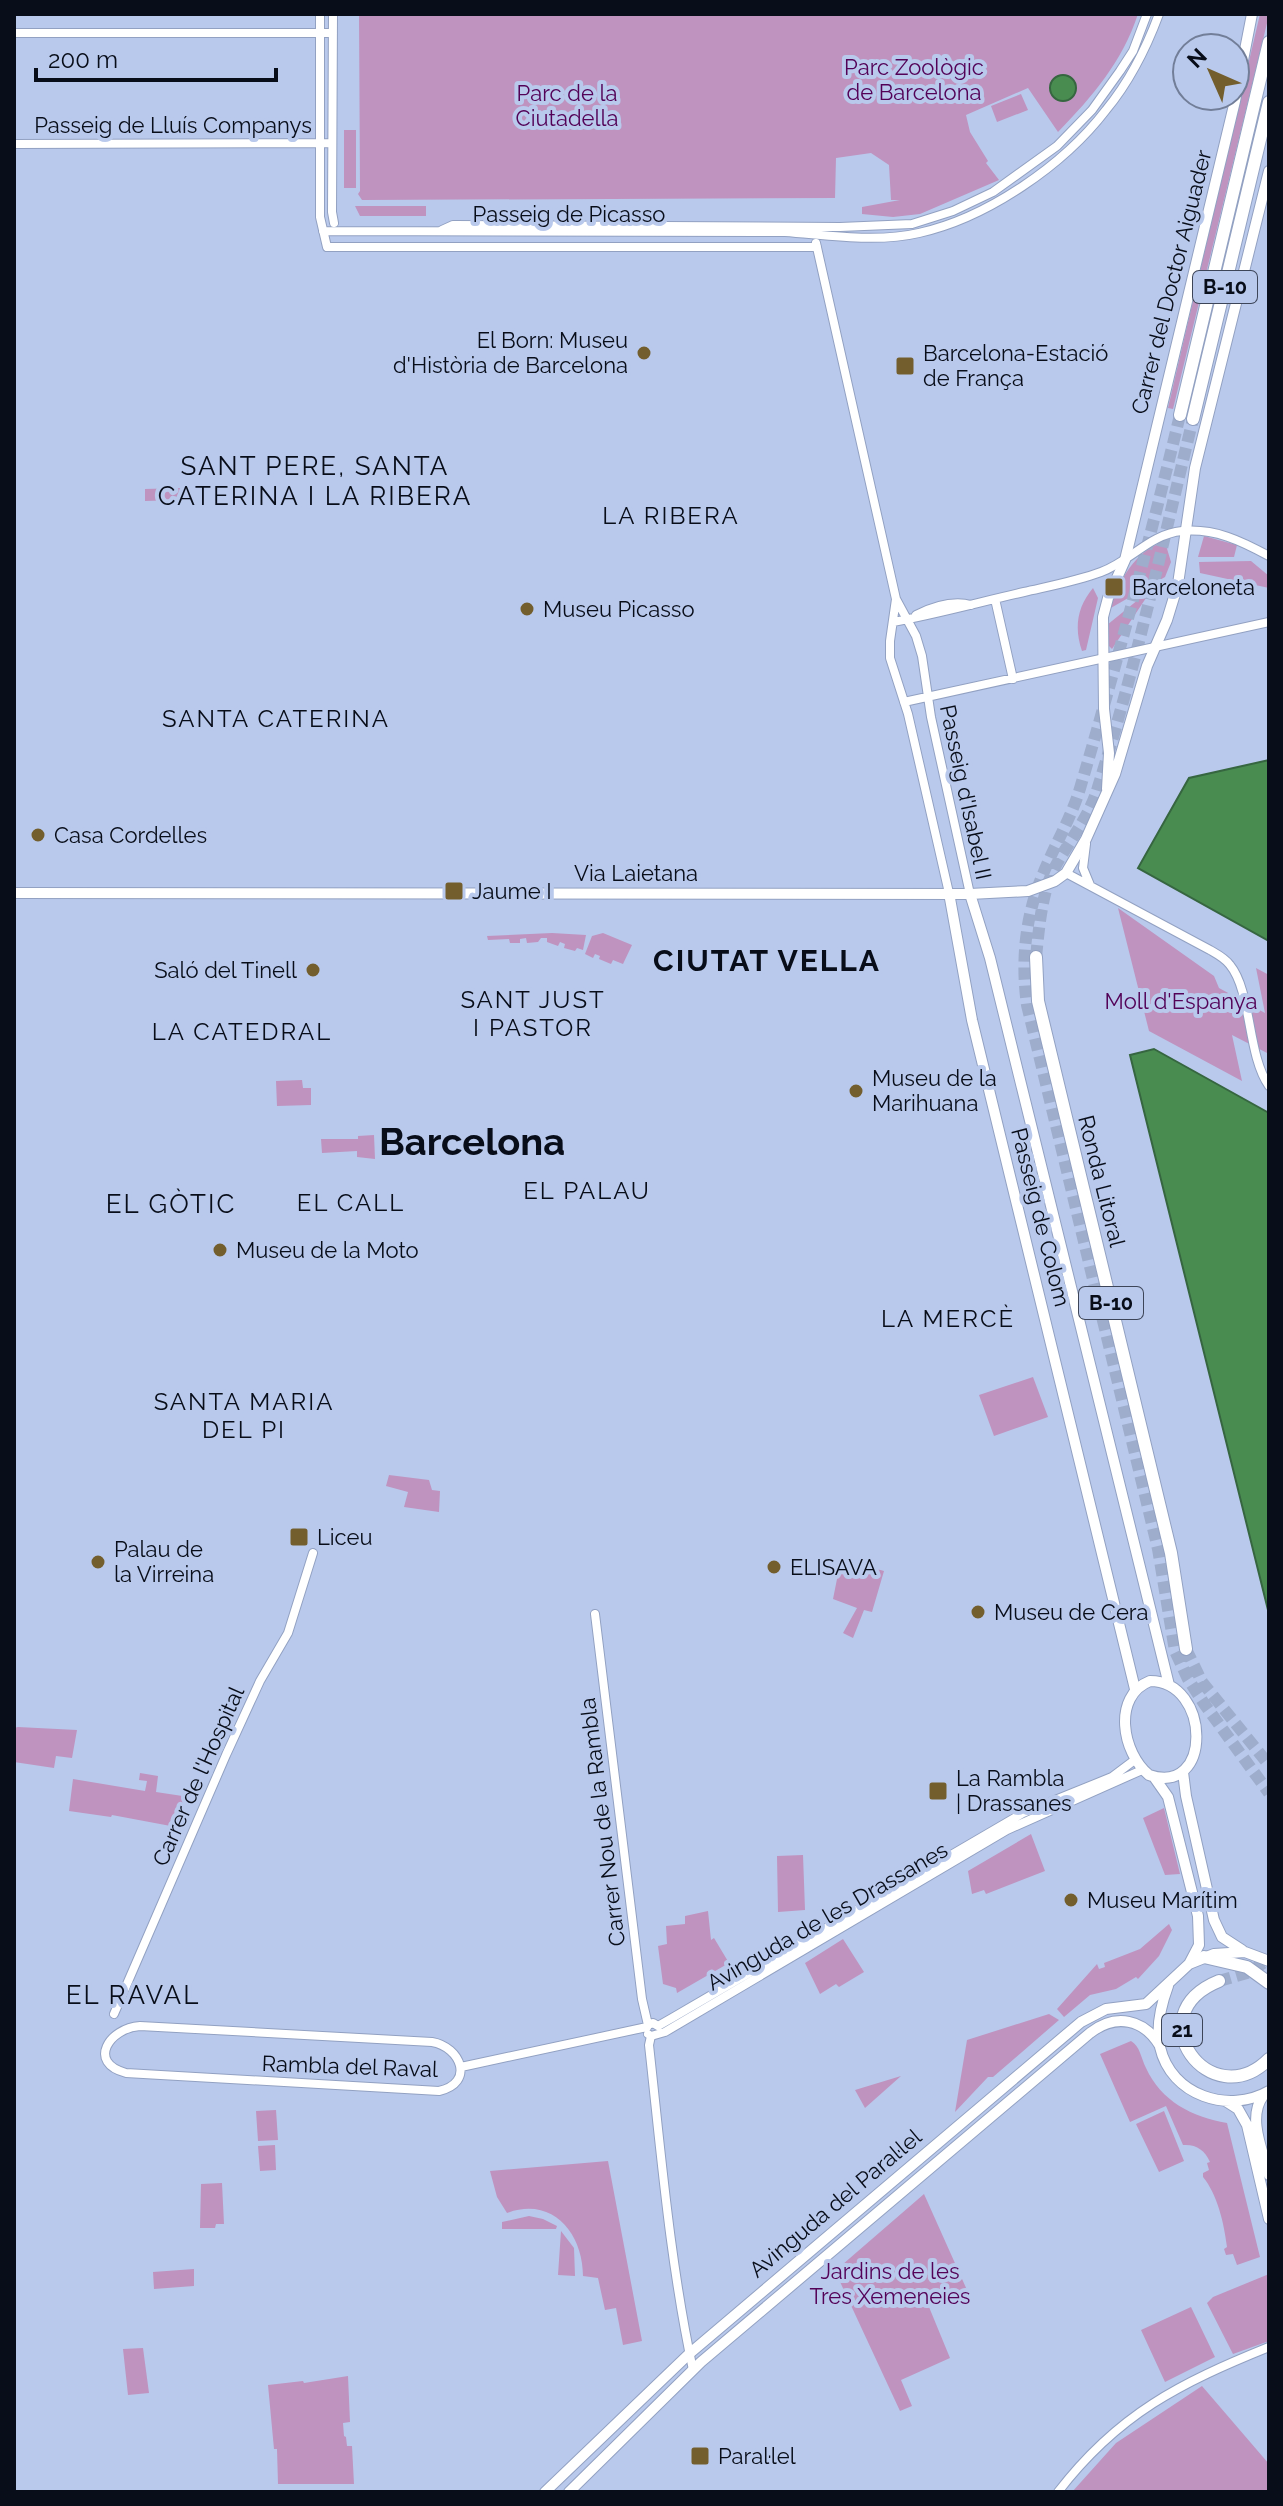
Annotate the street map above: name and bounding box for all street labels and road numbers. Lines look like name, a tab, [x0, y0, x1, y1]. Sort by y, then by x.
street label: Passeig de Lluís Companys	[34, 112, 312, 138]
street label: Carrer del Doctor Aiguader	[1126, 147, 1217, 417]
street label: Passeig de Picasso	[473, 201, 665, 227]
road number: B-10	[1193, 271, 1257, 303]
street label: Passeig d'Isabel II	[935, 702, 997, 882]
street label: Via Laietana	[574, 860, 698, 886]
street label: Ronda Litoral	[1073, 1112, 1131, 1250]
street label: Passeig de Colom	[1006, 1125, 1076, 1309]
road number: B-10	[1079, 1287, 1143, 1319]
street label: Carrer de l'Hospital	[147, 1682, 249, 1870]
street label: Carrer Nou de la Rambla	[574, 1696, 630, 1948]
street label: Avinguda de les Drassanes	[702, 1836, 952, 1996]
road number: 21	[1162, 2014, 1202, 2046]
street label: Rambla del Raval	[261, 2050, 439, 2082]
street label: Avinguda del Paral·lel	[744, 2123, 926, 2283]

